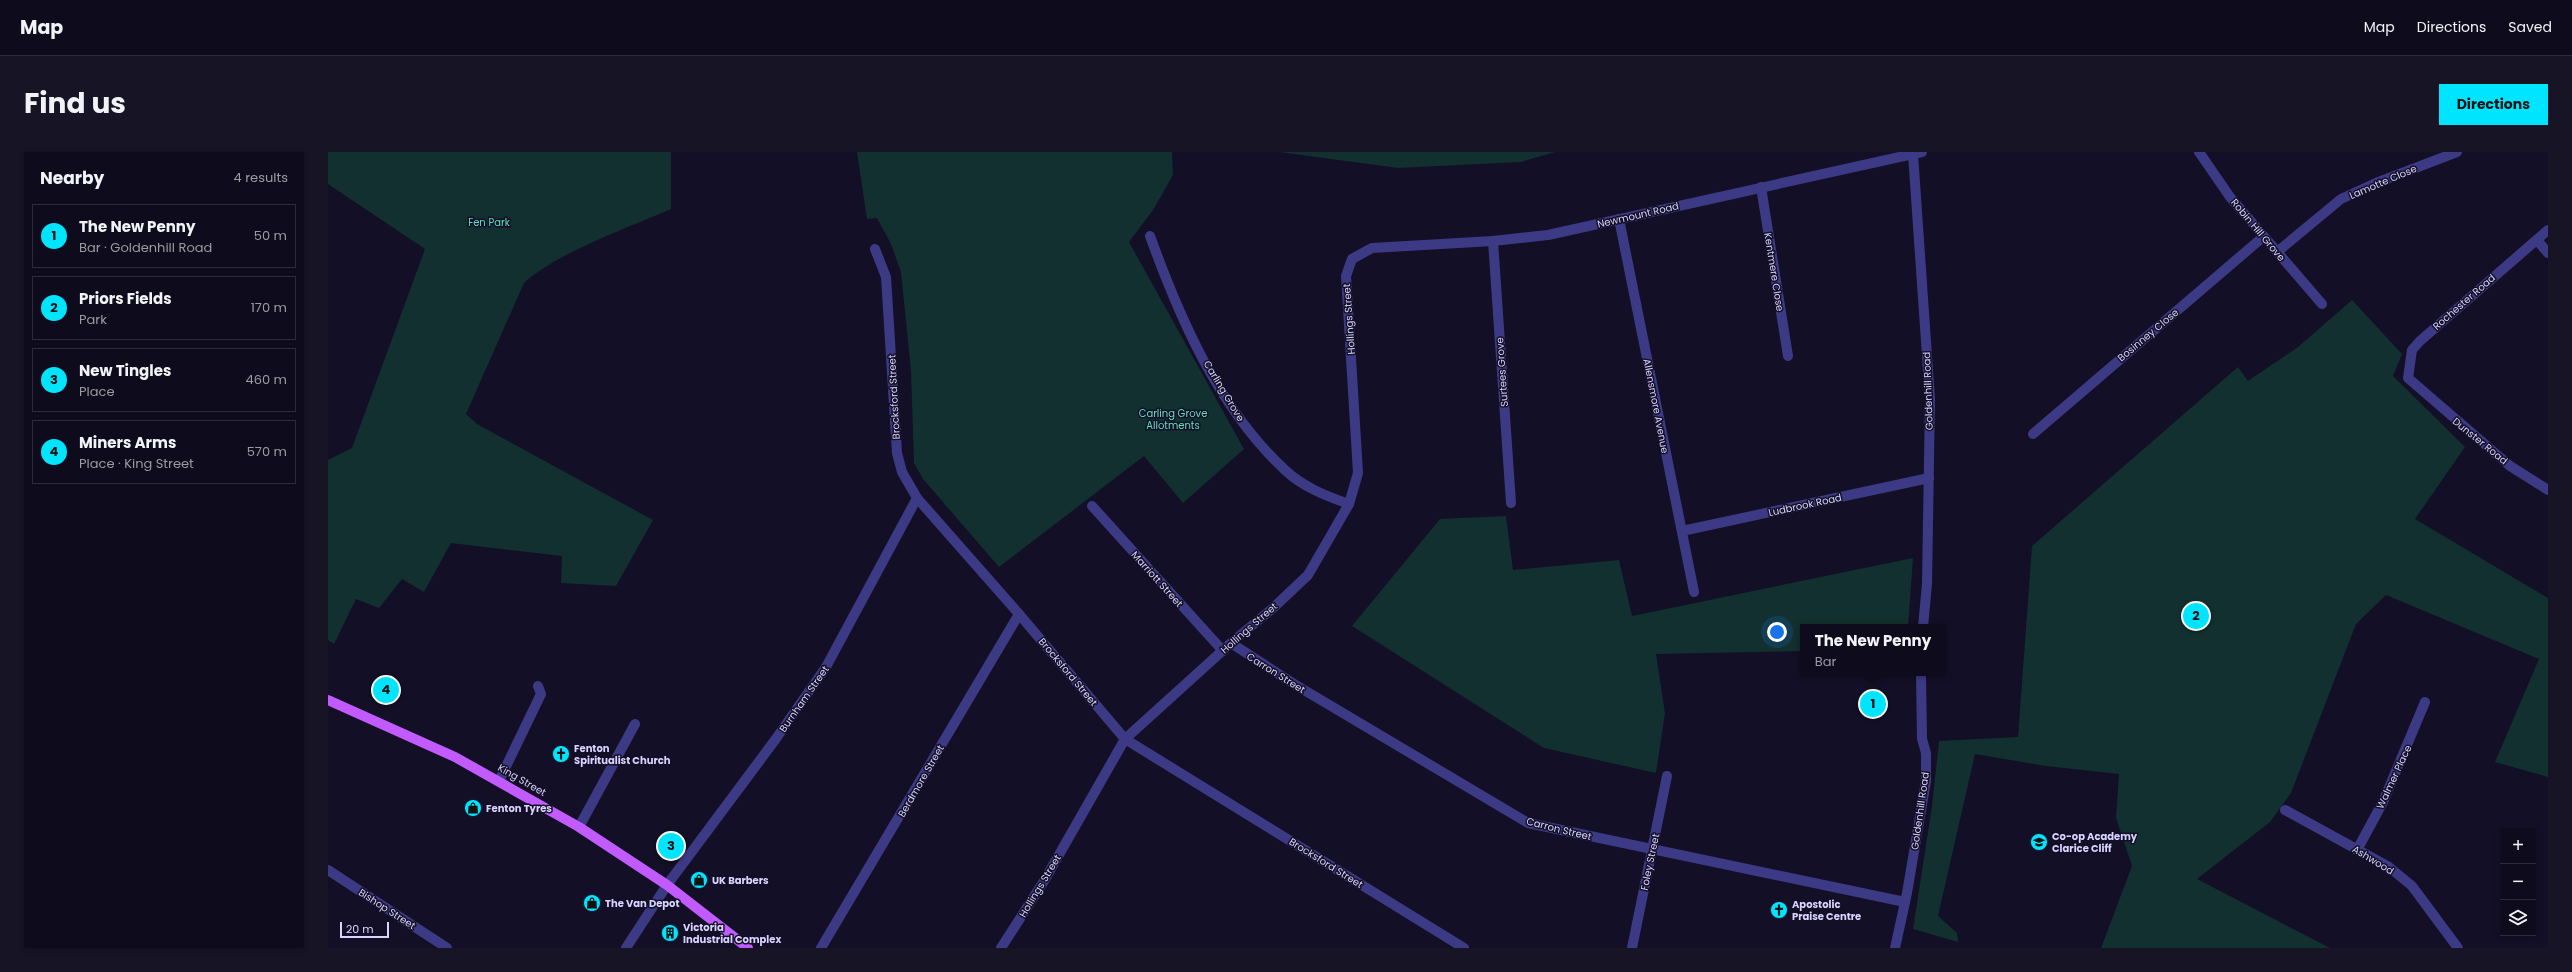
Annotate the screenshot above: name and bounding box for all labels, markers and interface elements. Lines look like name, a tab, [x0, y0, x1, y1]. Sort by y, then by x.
text: Map	[20, 14, 63, 41]
text: Map	[2364, 17, 2395, 37]
text: Directions	[2417, 17, 2486, 37]
text: Saved	[2508, 17, 2552, 37]
text: Find us	[24, 84, 126, 123]
button: Directions	[2439, 84, 2548, 125]
street label: Lamotte Close	[2347, 161, 2419, 203]
text: Nearby	[40, 166, 104, 190]
text: 4 results	[234, 168, 288, 187]
street label: Robin Hill Grove	[2227, 196, 2289, 264]
street label: Newmount Road	[1596, 198, 1680, 232]
park label: Fen Park	[468, 215, 511, 230]
text: The New Penny	[79, 216, 195, 237]
text: 1	[52, 226, 56, 245]
text: 50 m	[254, 226, 287, 245]
street label: Kentmere Close	[1760, 232, 1788, 312]
text: Bar · Goldenhill Road	[79, 238, 212, 257]
street label: Rochester Road	[2429, 271, 2499, 333]
street label: Hollings Street	[1339, 283, 1359, 355]
text: Priors Fields	[79, 288, 172, 309]
text: 2	[50, 298, 58, 317]
text: 170 m	[251, 298, 287, 317]
street label: Bosinney Close	[2114, 305, 2182, 365]
text: Park	[79, 310, 107, 329]
street label: Surtees Grove	[1492, 337, 1512, 407]
street label: Goldenhill Road	[1919, 352, 1937, 430]
street label: Brocksford Street	[884, 354, 904, 440]
street label: Allensmore Avenue	[1639, 357, 1673, 455]
street label: Carling Grove	[1200, 358, 1248, 424]
text: New Tingles	[79, 360, 171, 381]
text: 3	[50, 370, 58, 389]
text: 460 m	[246, 370, 287, 389]
text: Place	[79, 382, 114, 401]
park label: Carling Grove Allotments	[1139, 406, 1207, 433]
street label: Dunster Road	[2449, 414, 2511, 468]
text: Miners Arms	[79, 432, 176, 453]
text: 4	[50, 442, 58, 461]
text: 570 m	[247, 442, 287, 461]
text: Place · King Street	[79, 454, 194, 473]
street label: Ludbrook Road	[1767, 490, 1843, 520]
street label: Marriott Street	[1128, 548, 1187, 611]
street label: Hollings Street	[1217, 599, 1281, 657]
pin: 2	[2183, 601, 2209, 631]
your location	[1767, 622, 1787, 642]
popup	[1800, 624, 1946, 676]
text: The New Penny	[1815, 630, 1931, 651]
street label: Brocksford Street	[1035, 635, 1101, 710]
street label: Carron Street	[1244, 649, 1309, 697]
text: Bar	[1815, 652, 1836, 671]
street label: Burnham Street	[775, 662, 833, 735]
pin: 4	[373, 675, 399, 705]
pin: 1	[1860, 689, 1886, 719]
place label: Fenton Spiritualist Church	[574, 741, 671, 768]
street label: Berdmore Street	[894, 742, 948, 820]
street label: Walmer Place	[2373, 742, 2415, 812]
church icon: Fenton Spiritualist Church	[551, 744, 571, 764]
street label: King Street	[495, 760, 549, 800]
street label: Goldenhill Road	[1907, 771, 1933, 851]
shop icon: Fenton Tyres	[463, 798, 483, 818]
place label: Fenton Tyres	[486, 801, 552, 816]
street label: Carron Street	[1525, 814, 1594, 844]
map controls	[2500, 828, 2536, 936]
button: +	[2500, 828, 2536, 864]
place label: Co-op Academy Clarice Cliff	[2052, 829, 2138, 856]
pin: 3	[658, 831, 684, 861]
street label: Foley Street	[1637, 832, 1663, 892]
school or university icon: Co-op Academy Clarice Cliff	[2029, 832, 2049, 852]
street label: Brocksford Street	[1286, 834, 1366, 892]
street label: Ashwood	[2349, 842, 2397, 878]
street label: Hollings Street	[1015, 851, 1065, 920]
button: −	[2500, 864, 2536, 900]
shop icon: UK Barbers	[689, 870, 709, 890]
place label: UK Barbers	[712, 873, 769, 888]
street label: Bishop Street	[356, 885, 419, 933]
shop icon: The Van Depot	[582, 893, 602, 913]
place label: The Van Depot	[605, 896, 680, 911]
place label: Apostolic Praise Centre	[1792, 897, 1861, 924]
church icon: Apostolic Praise Centre	[1769, 900, 1789, 920]
button: layers	[2500, 900, 2536, 936]
scale bar	[340, 920, 389, 939]
place label: Victoria Industrial Complex	[683, 920, 781, 947]
text: 20 m	[346, 921, 374, 937]
building icon: Victoria Industrial Complex	[660, 923, 680, 943]

